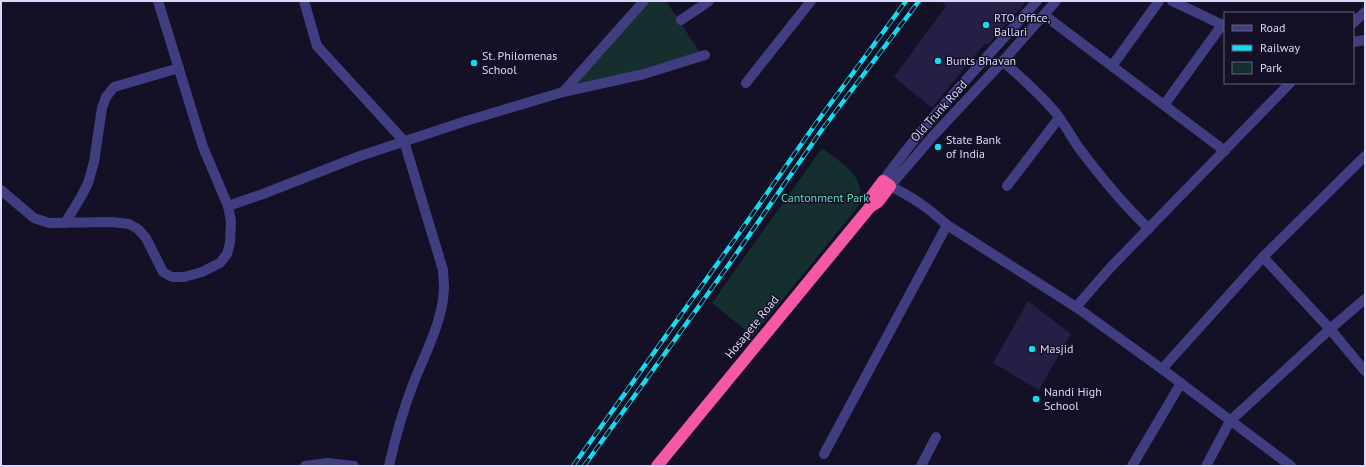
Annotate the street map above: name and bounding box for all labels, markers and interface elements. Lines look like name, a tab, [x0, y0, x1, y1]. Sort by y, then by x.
place label: RTO Office, Ballari	[994, 10, 1051, 39]
legend	[1224, 12, 1354, 84]
marker: RTO Office, Ballari	[981, 20, 991, 30]
text: Road	[1260, 20, 1285, 35]
text: Railway	[1260, 40, 1300, 55]
place label: St. Philomenas School	[482, 48, 557, 77]
place label: Bunts Bhavan	[946, 53, 1016, 68]
marker: Bunts Bhavan	[933, 56, 943, 66]
marker: St. Philomenas School	[469, 58, 479, 68]
text: Park	[1260, 60, 1282, 75]
street label: Old Trunk Road	[907, 77, 970, 144]
place label: State Bank of India	[946, 132, 1001, 161]
marker: State Bank of India	[933, 142, 943, 152]
park label: Cantonment Park	[781, 190, 869, 205]
street label: Hosapete Road	[722, 292, 782, 361]
place label: Masjid	[1040, 341, 1073, 356]
marker: Masjid	[1027, 344, 1037, 354]
place label: Nandi High School	[1044, 384, 1102, 413]
marker: Nandi High School	[1031, 394, 1041, 404]

